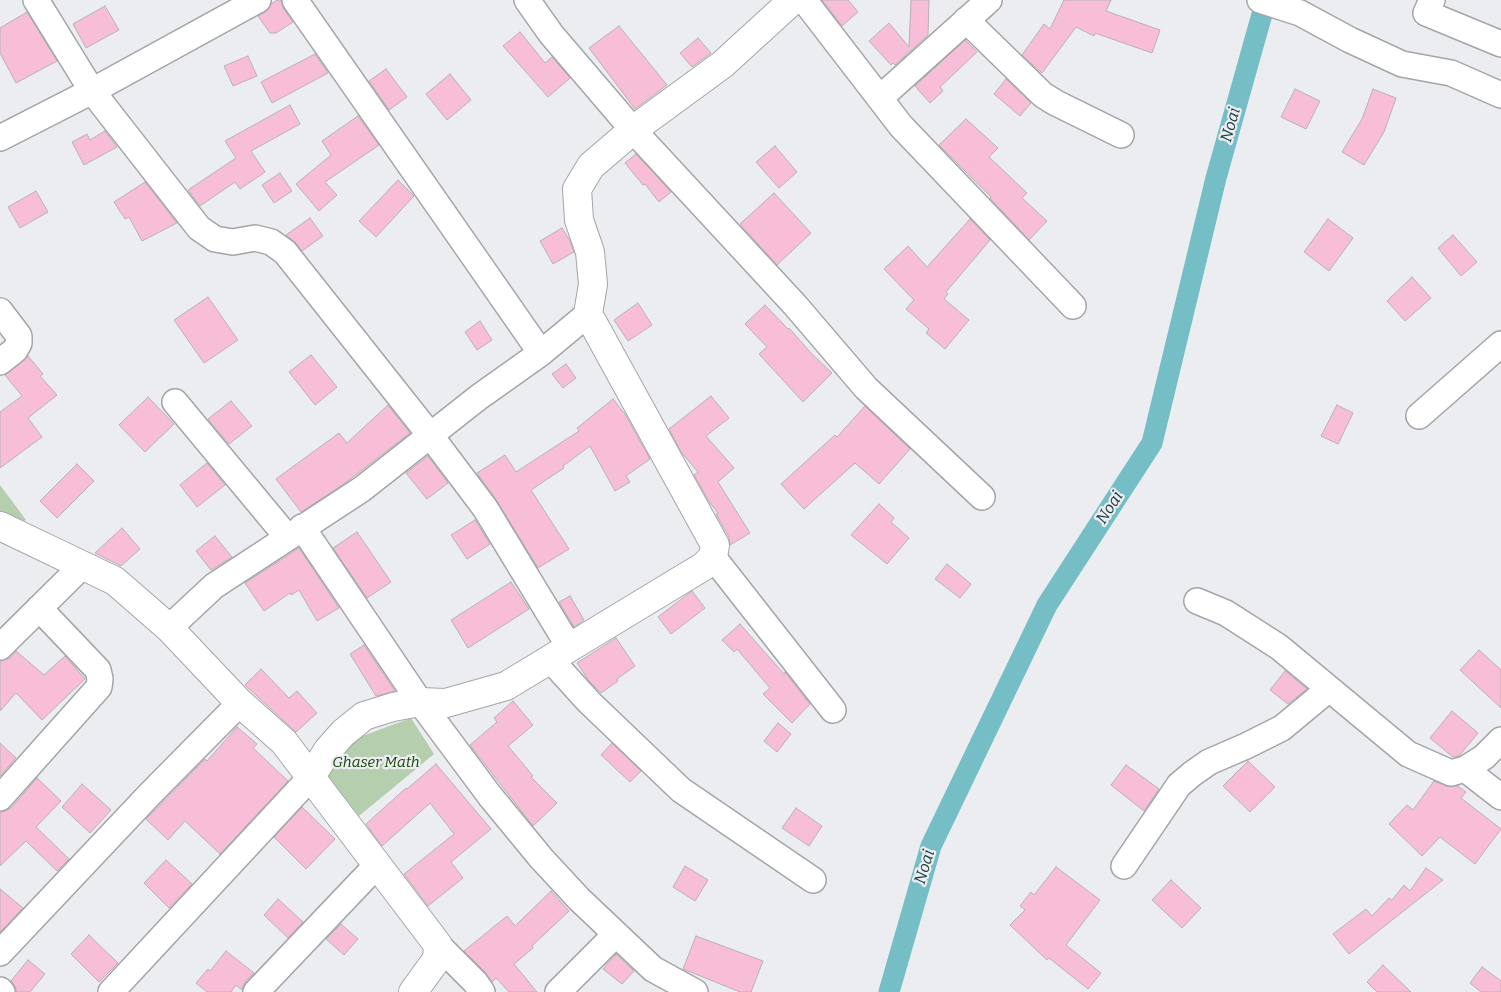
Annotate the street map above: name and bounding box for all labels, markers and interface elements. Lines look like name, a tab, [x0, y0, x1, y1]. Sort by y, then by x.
water label: Noai	[1217, 106, 1245, 144]
water label: Noai	[1092, 488, 1128, 528]
park label: Ghaser Math	[332, 754, 420, 772]
water label: Noai	[911, 847, 939, 887]

